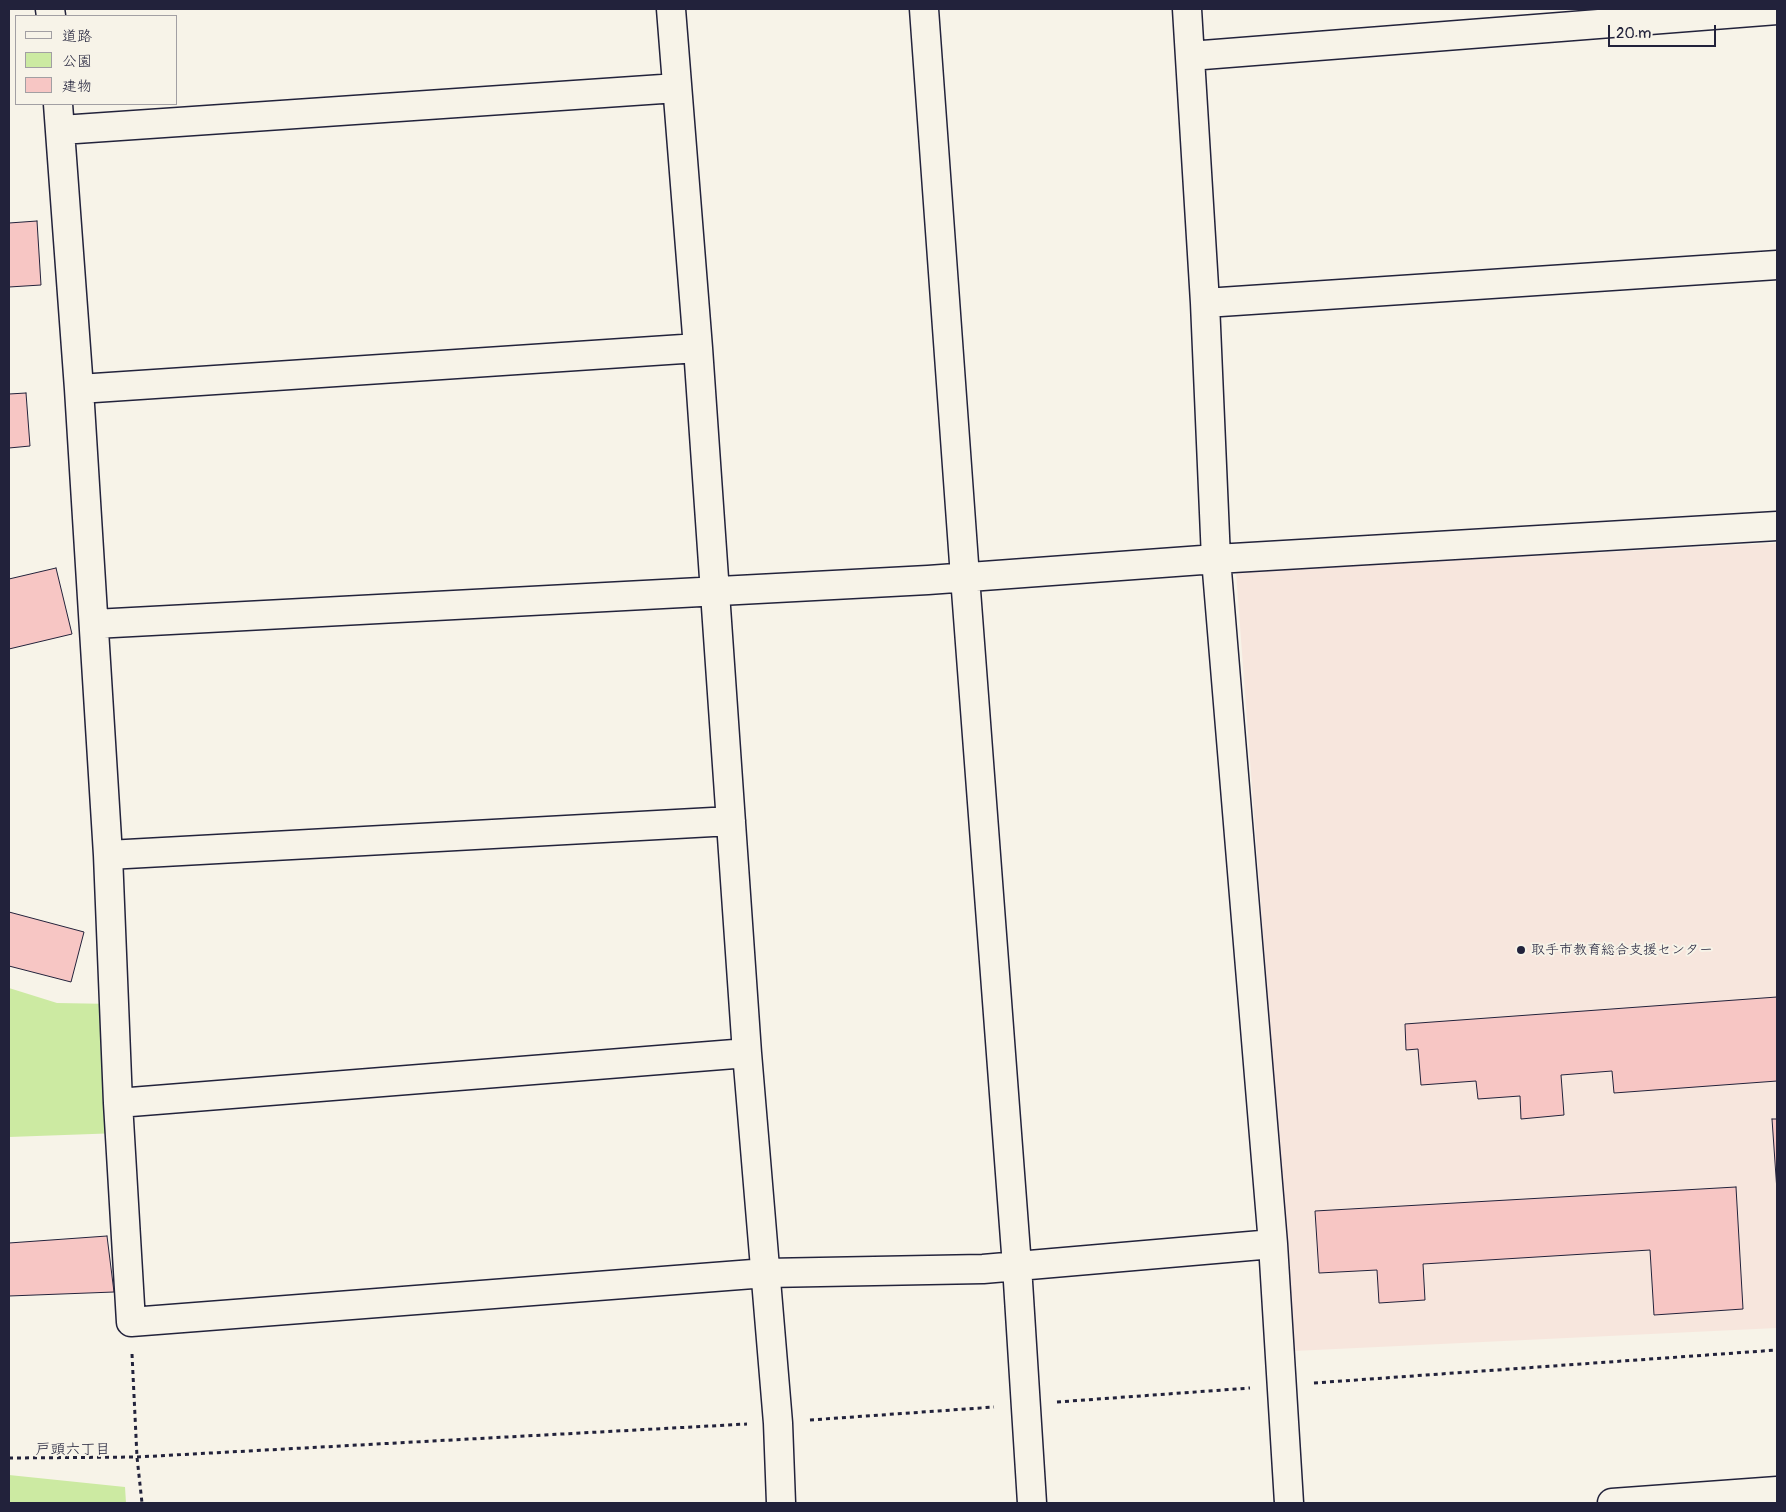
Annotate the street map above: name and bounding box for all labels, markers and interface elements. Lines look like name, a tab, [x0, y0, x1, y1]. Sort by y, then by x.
legend	[15, 15, 178, 105]
scale bar	[1611, 15, 1718, 47]
text: 20 m	[1616, 24, 1651, 43]
text: 道路	[62, 27, 92, 46]
text: 公園	[62, 52, 92, 71]
text: 建物	[62, 77, 92, 96]
place label: 取手市教育総合支援センター	[1531, 942, 1713, 958]
marker: 取手市教育総合支援センター	[1515, 944, 1527, 956]
district label: 戸頭六丁目	[36, 1441, 110, 1459]

